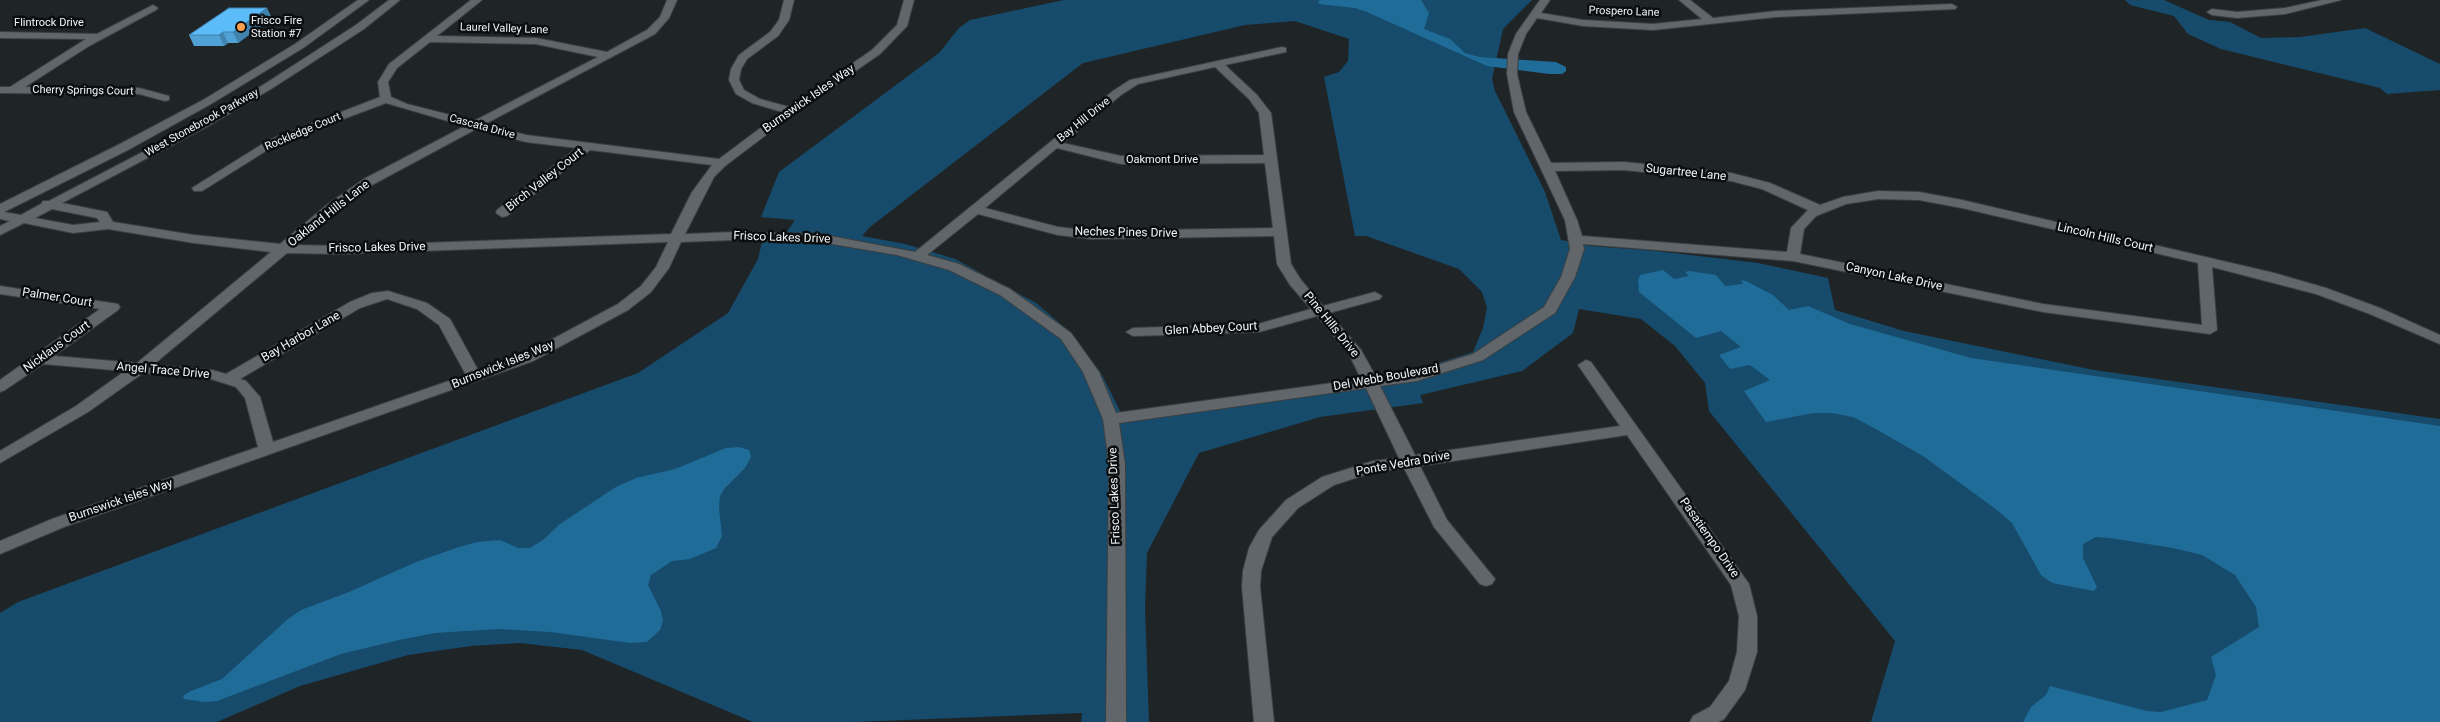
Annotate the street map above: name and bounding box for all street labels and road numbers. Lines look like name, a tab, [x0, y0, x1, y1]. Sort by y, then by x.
street label: Prospero Lane	[1588, 4, 1660, 20]
street label: Flintrock Drive	[14, 16, 84, 30]
street label: Laurel Valley Lane	[460, 21, 548, 37]
street label: Burnswick Isles Way	[760, 62, 858, 136]
street label: Cherry Springs Court	[32, 84, 134, 98]
street label: West Stonebrook Parkway	[143, 86, 261, 160]
street label: Bay Hill Drive	[1055, 95, 1113, 145]
street label: Rockledge Court	[263, 110, 343, 154]
street label: Cascata Drive	[448, 112, 516, 142]
street label: Birch Valley Court	[503, 145, 587, 215]
street label: Oakmont Drive	[1126, 153, 1198, 167]
street label: Sugartree Lane	[1645, 162, 1727, 184]
street label: Oakland Hills Lane	[286, 178, 372, 250]
street label: Lincoln Hills Court	[2056, 220, 2154, 256]
street label: Neches Pines Drive	[1074, 225, 1178, 241]
street label: Frisco Lakes Drive	[733, 229, 831, 247]
street label: Frisco Lakes Drive	[328, 240, 426, 256]
street label: Canyon Lake Drive	[1844, 260, 1944, 294]
street label: Palmer Court	[21, 285, 93, 311]
street label: Pine Hills Drive	[1300, 289, 1362, 361]
street label: Bay Harbor Lane	[259, 309, 343, 365]
street label: Nicklaus Court	[21, 318, 93, 376]
street label: Glen Abbey Court	[1164, 319, 1258, 339]
street label: Burnswick Isles Way	[450, 338, 556, 392]
street label: Angel Trace Drive	[116, 360, 210, 382]
street label: Del Webb Boulevard	[1332, 362, 1440, 394]
street label: Frisco Lakes Drive	[1106, 447, 1124, 545]
street label: Ponte Vedra Drive	[1355, 449, 1451, 479]
street label: Burnswick Isles Way	[67, 476, 175, 526]
street label: Pasatiempo Drive	[1676, 495, 1742, 581]

